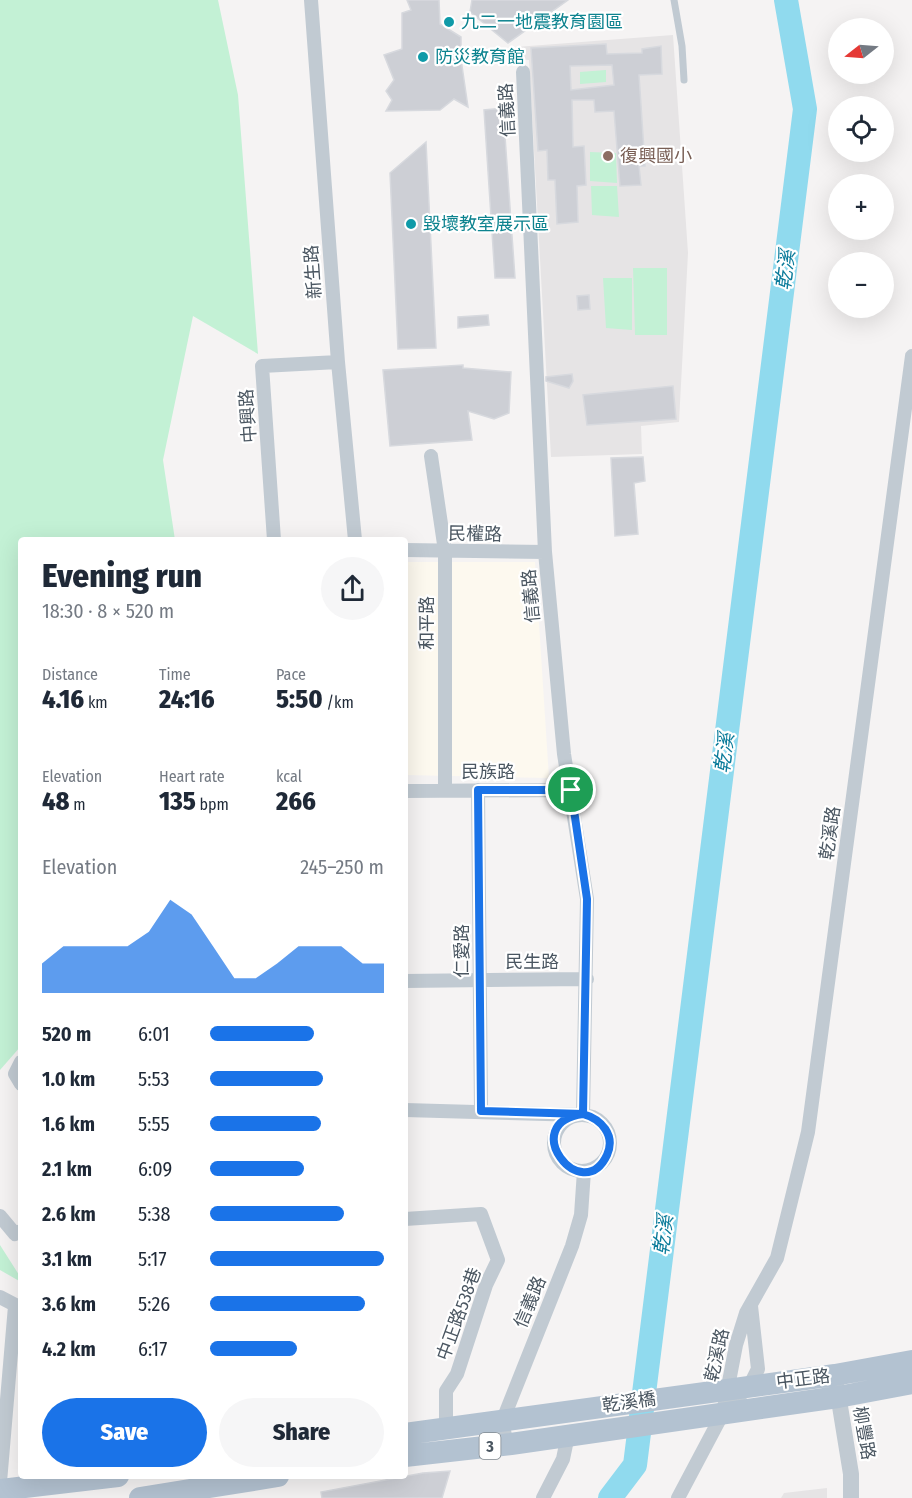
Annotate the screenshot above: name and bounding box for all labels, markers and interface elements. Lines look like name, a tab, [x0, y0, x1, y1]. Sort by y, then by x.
place label: 九二一地震教育園區	[461, 11, 623, 33]
marker: 九二一地震教育園區	[442, 15, 456, 29]
north arrow	[828, 18, 894, 84]
map controls	[828, 18, 894, 318]
place label: 防災教育館	[435, 46, 525, 68]
marker: 防災教育館	[416, 50, 430, 64]
street label: 信義路	[495, 82, 519, 138]
button: locate	[828, 96, 894, 162]
place label: 復興國小	[620, 145, 692, 167]
marker: 復興國小	[601, 149, 615, 163]
button: +	[828, 174, 894, 240]
place label: 毀壞教室展示區	[423, 213, 549, 235]
marker: 毀壞教室展示區	[404, 217, 418, 231]
street label: 新生路	[300, 244, 326, 300]
water label: 乾溪	[771, 246, 800, 291]
button: −	[828, 252, 894, 318]
street label: 中興路	[235, 388, 261, 444]
street label: 民權路	[448, 523, 502, 545]
text: Evening run	[42, 556, 202, 596]
button: share	[321, 557, 384, 620]
street label: 信義路	[518, 568, 544, 624]
street label: 和平路	[416, 596, 438, 650]
text: 18:30 · 8 × 520 m	[42, 599, 174, 623]
text: Distance	[42, 665, 98, 684]
text: Time	[159, 665, 191, 684]
text: Pace	[276, 665, 306, 684]
text: 4.16	[42, 684, 84, 715]
text: 24:16	[159, 684, 215, 715]
text: 5:50	[276, 684, 323, 715]
text: km	[84, 693, 108, 712]
text: /km	[323, 693, 354, 712]
water label: 乾溪	[710, 729, 739, 774]
street label: 民族路	[461, 761, 515, 783]
pin	[545, 764, 596, 815]
text: Elevation	[42, 767, 102, 786]
text: Heart rate	[159, 767, 225, 786]
text: kcal	[276, 767, 302, 786]
icon: arrive	[554, 773, 587, 806]
text: 48	[42, 786, 70, 817]
text: 135	[159, 786, 196, 817]
text: 266	[276, 786, 316, 817]
text: m	[70, 795, 86, 814]
text: bpm	[196, 795, 229, 814]
street label: 乾溪路	[815, 805, 845, 861]
text: Elevation	[42, 855, 117, 879]
text: 245–250 m	[300, 855, 384, 879]
street label: 仁愛路	[451, 924, 473, 978]
street label: 民生路	[505, 951, 559, 973]
text: 520 m	[42, 1022, 91, 1046]
text: 6:01	[138, 1022, 170, 1046]
text: 1.0 km	[42, 1067, 95, 1091]
text: 5:53	[138, 1067, 170, 1091]
text: 1.6 km	[42, 1112, 95, 1136]
text: 5:55	[138, 1112, 170, 1136]
text: 2.1 km	[42, 1157, 92, 1181]
text: 6:09	[138, 1157, 172, 1181]
text: 2.6 km	[42, 1202, 96, 1226]
text: 5:38	[138, 1202, 171, 1226]
water label: 乾溪	[649, 1211, 678, 1256]
text: 3.1 km	[42, 1247, 92, 1271]
text: 5:17	[138, 1247, 167, 1271]
street label: 中正路538巷	[432, 1265, 486, 1363]
street label: 信義路	[509, 1273, 551, 1331]
text: 3.6 km	[42, 1292, 96, 1316]
text: 5:26	[138, 1292, 170, 1316]
street label: 乾溪路	[700, 1326, 734, 1384]
text: 4.2 km	[42, 1337, 96, 1361]
text: 6:17	[138, 1337, 167, 1361]
street label: 中正路	[775, 1365, 831, 1393]
street label: 乾溪橋	[601, 1387, 657, 1417]
button: Save	[42, 1398, 207, 1467]
button: Share	[219, 1398, 384, 1467]
street label: 柳豐路	[848, 1405, 880, 1461]
road number: 3	[480, 1433, 500, 1459]

